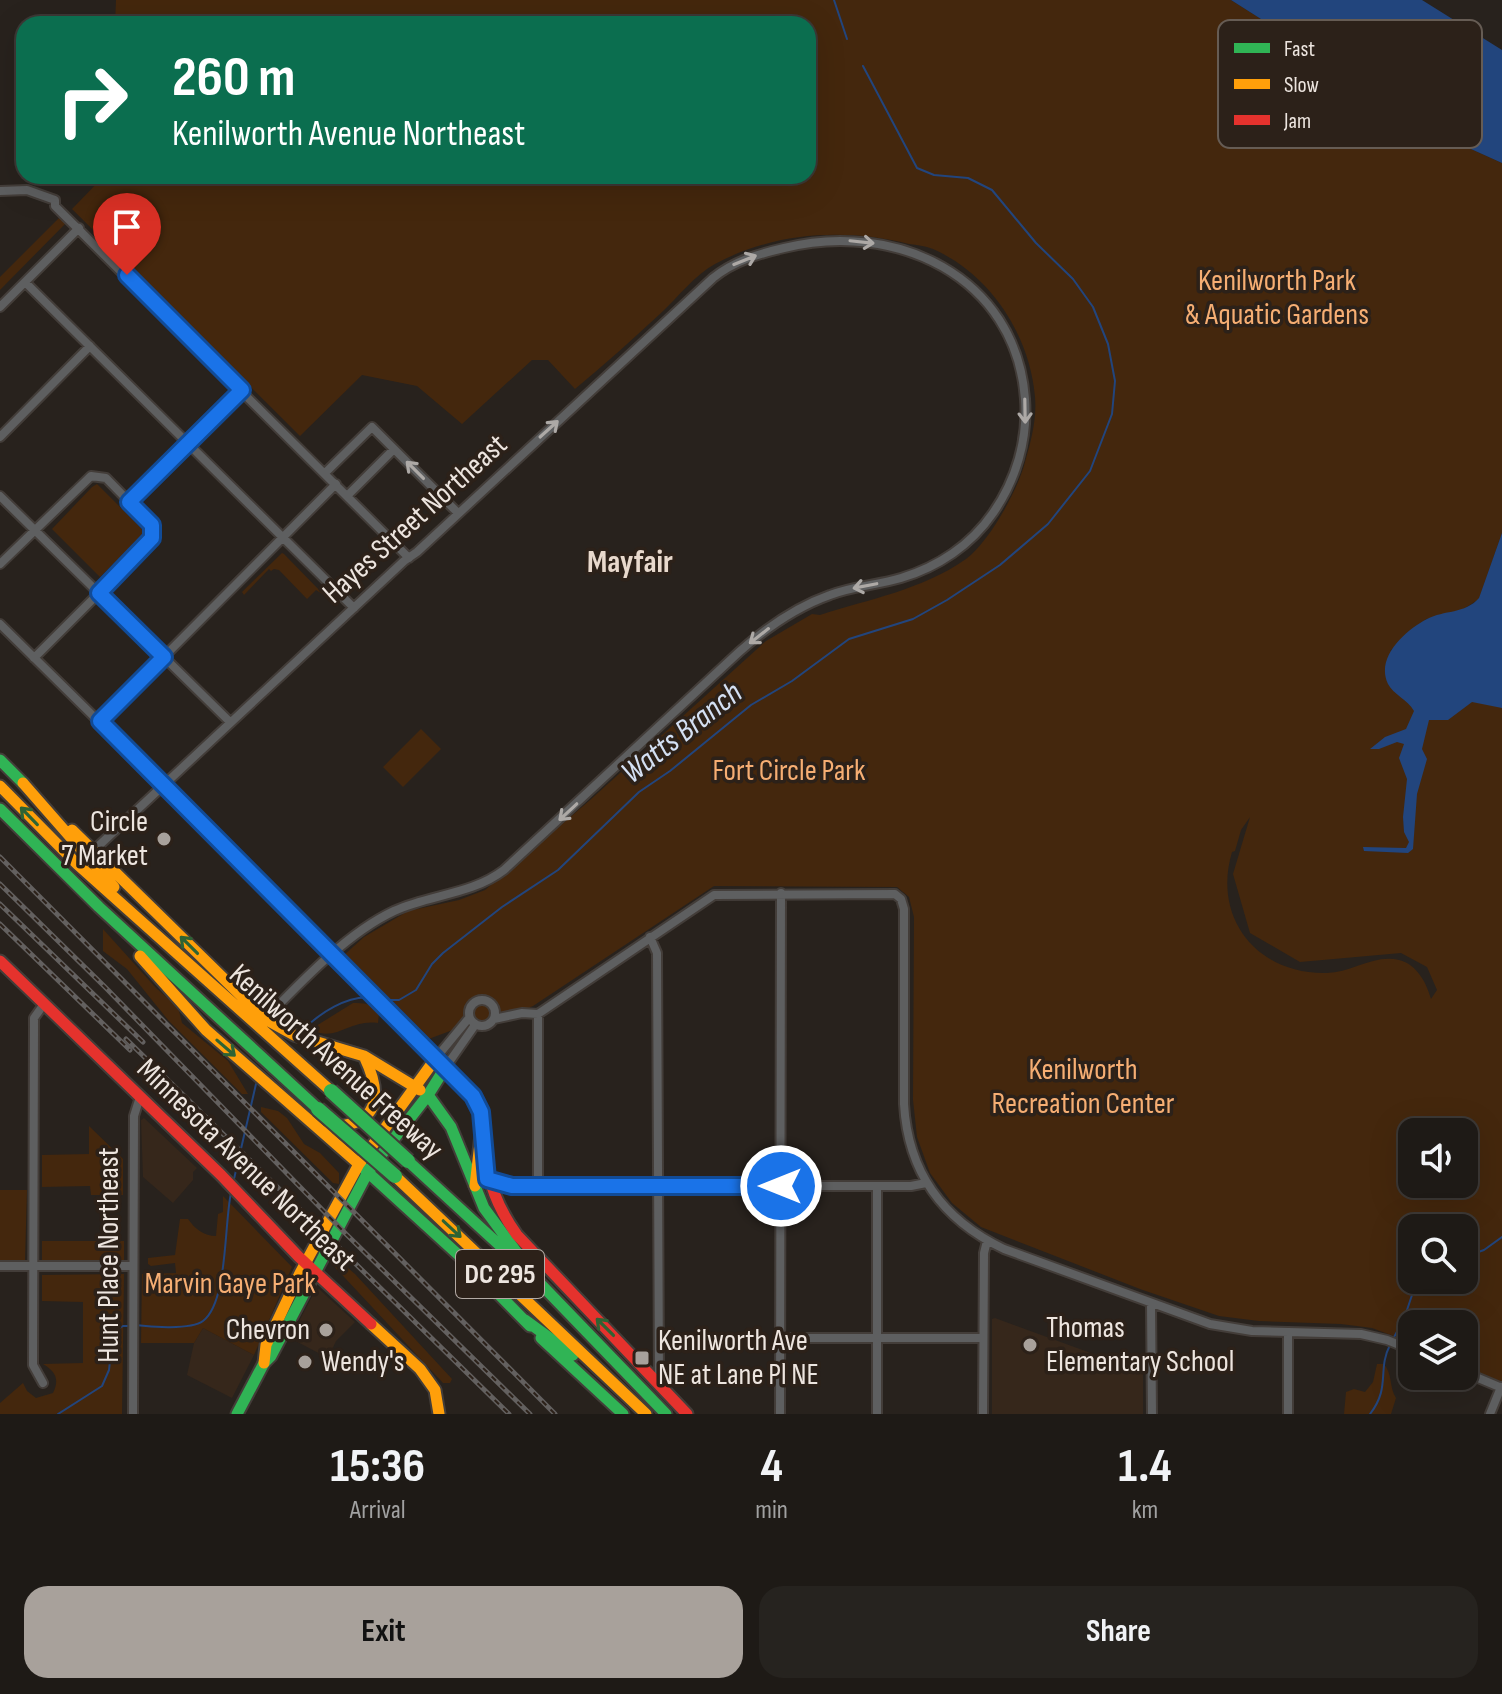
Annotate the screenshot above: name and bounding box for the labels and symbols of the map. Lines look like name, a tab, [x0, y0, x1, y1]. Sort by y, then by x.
legend	[1218, 20, 1482, 148]
text: Fast	[1284, 36, 1315, 63]
text: Slow	[1284, 72, 1319, 99]
text: Jam	[1283, 108, 1311, 135]
pin	[93, 193, 161, 275]
one-way arrow	[848, 234, 875, 249]
one-way arrow	[732, 252, 757, 266]
park label: Kenilworth Park & Aquatic Gardens	[1185, 263, 1369, 333]
one-way arrow	[1017, 397, 1033, 424]
one-way arrow	[539, 421, 559, 439]
street label: Hayes Street Northeast	[315, 427, 515, 611]
one-way arrow	[406, 461, 425, 480]
district label: Mayfair	[587, 543, 673, 582]
one-way arrow	[853, 579, 878, 594]
one-way arrow	[749, 627, 770, 644]
water label: Watts Branch	[614, 674, 750, 792]
park label: Fort Circle Park	[713, 753, 866, 789]
one-way arrow	[558, 802, 578, 820]
place label: Circle 7 Market	[61, 804, 148, 874]
one-way arrow	[20, 807, 39, 826]
marker: Circle 7 Market	[155, 830, 173, 848]
one-way arrow	[180, 936, 199, 955]
street label: Kenilworth Avenue Freeway	[222, 957, 451, 1168]
one-way arrow	[216, 1038, 236, 1056]
street label: Minnesota Avenue Northeast	[129, 1051, 363, 1279]
park label: Kenilworth Recreation Center	[992, 1052, 1175, 1122]
position arrow	[739, 1144, 823, 1228]
street label: Hunt Place Northeast	[91, 1147, 127, 1363]
one-way arrow	[442, 1219, 462, 1238]
road number: DC 295	[456, 1250, 544, 1298]
park label: Marvin Gaye Park	[144, 1266, 316, 1302]
place label: Thomas Elementary School	[1046, 1310, 1234, 1380]
place label: Chevron	[226, 1312, 310, 1348]
one-way arrow	[596, 1318, 615, 1337]
marker: Chevron	[317, 1321, 335, 1339]
place label: Kenilworth Ave NE at Lane Pl NE	[658, 1323, 819, 1393]
marker: Thomas Elementary School	[1021, 1336, 1039, 1354]
place label: Wendy's	[321, 1344, 405, 1380]
marker: Kenilworth Ave NE at Lane Pl NE	[633, 1349, 651, 1367]
marker: Wendy's	[296, 1353, 314, 1371]

